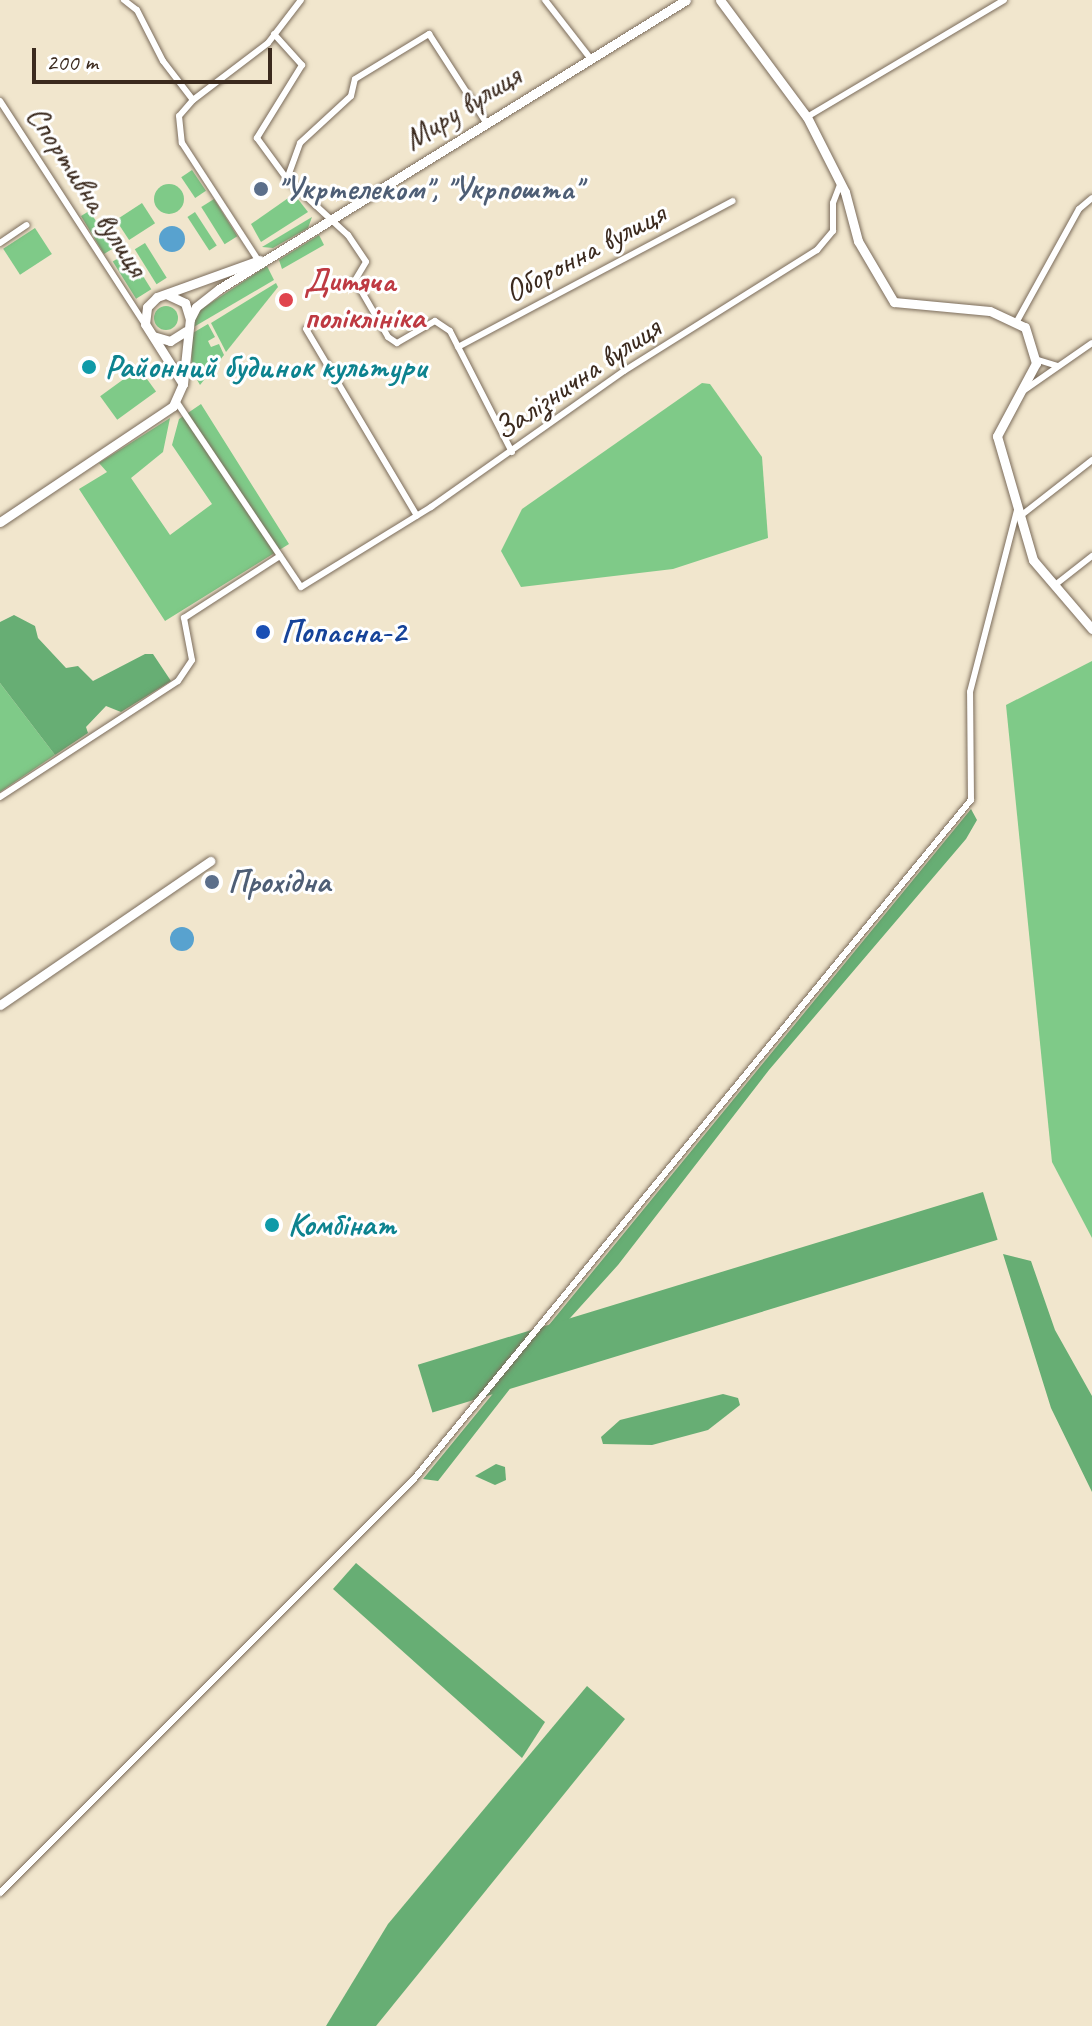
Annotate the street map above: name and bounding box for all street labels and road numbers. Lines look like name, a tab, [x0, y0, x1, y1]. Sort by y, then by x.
street label: Миру вулиця	[395, 56, 529, 160]
street label: Спортивна вулиця	[18, 99, 156, 283]
street label: Оборонна вулиця	[499, 195, 671, 311]
street label: Залізнична вулиця	[485, 309, 669, 449]

